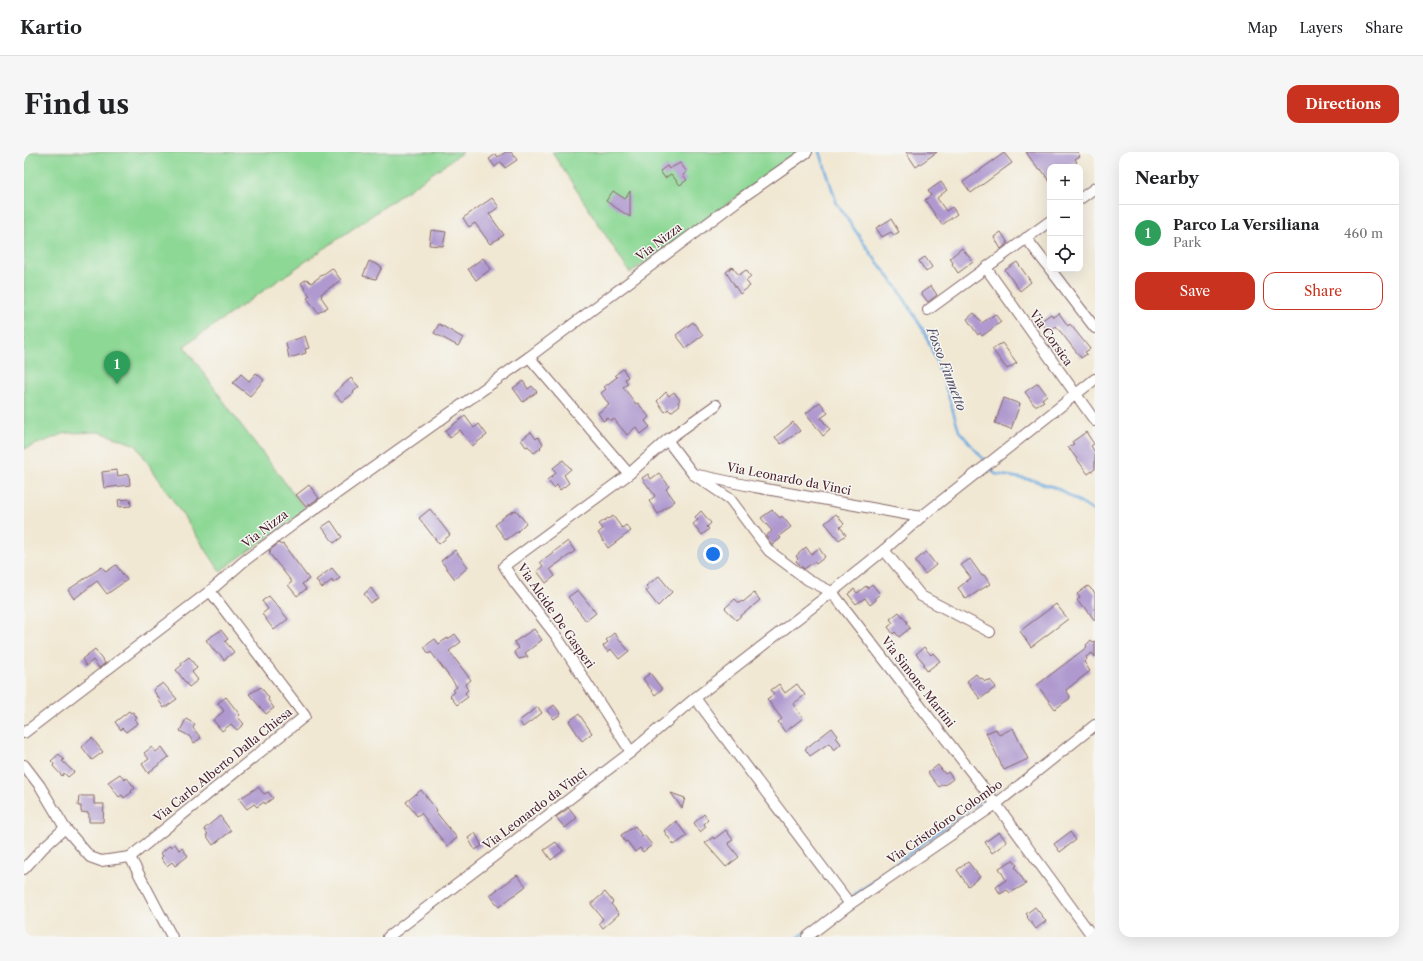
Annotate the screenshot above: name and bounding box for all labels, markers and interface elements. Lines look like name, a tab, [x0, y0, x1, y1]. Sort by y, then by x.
text: Kartio	[20, 16, 82, 39]
text: Map	[1247, 19, 1277, 37]
text: Layers	[1299, 19, 1343, 37]
text: Share	[1365, 19, 1403, 37]
button: Directions	[1287, 85, 1399, 123]
text: Find us	[24, 87, 129, 121]
map controls	[1047, 164, 1083, 272]
button: +	[1047, 164, 1083, 200]
text: Nearby	[1135, 168, 1199, 188]
button: −	[1047, 200, 1083, 236]
text: Parco La Versiliana	[1173, 215, 1320, 234]
street label: Via Nizza	[632, 219, 685, 264]
text: 1	[1145, 225, 1151, 241]
text: 460 m	[1344, 225, 1383, 241]
text: Park	[1173, 234, 1201, 250]
button: locate	[1047, 236, 1083, 272]
button: Save	[1135, 272, 1255, 310]
button: Share	[1263, 272, 1383, 310]
street label: Via Corsica	[1026, 306, 1077, 369]
water label: Fosso Fiumetto	[923, 324, 970, 413]
pin: 1	[104, 351, 130, 384]
street label: Via Leonardo da Vinci	[725, 459, 853, 498]
street label: Via Nizza	[238, 506, 291, 551]
your location	[703, 544, 723, 564]
street label: Via Alcide De Gasperi	[514, 560, 598, 671]
street label: Via Simone Martini	[878, 633, 959, 730]
street label: Via Carlo Alberto Dalla Chiesa	[150, 704, 295, 826]
street label: Via Leonardo da Vinci	[479, 764, 590, 853]
street label: Via Cristoforo Colombo	[884, 776, 1005, 867]

